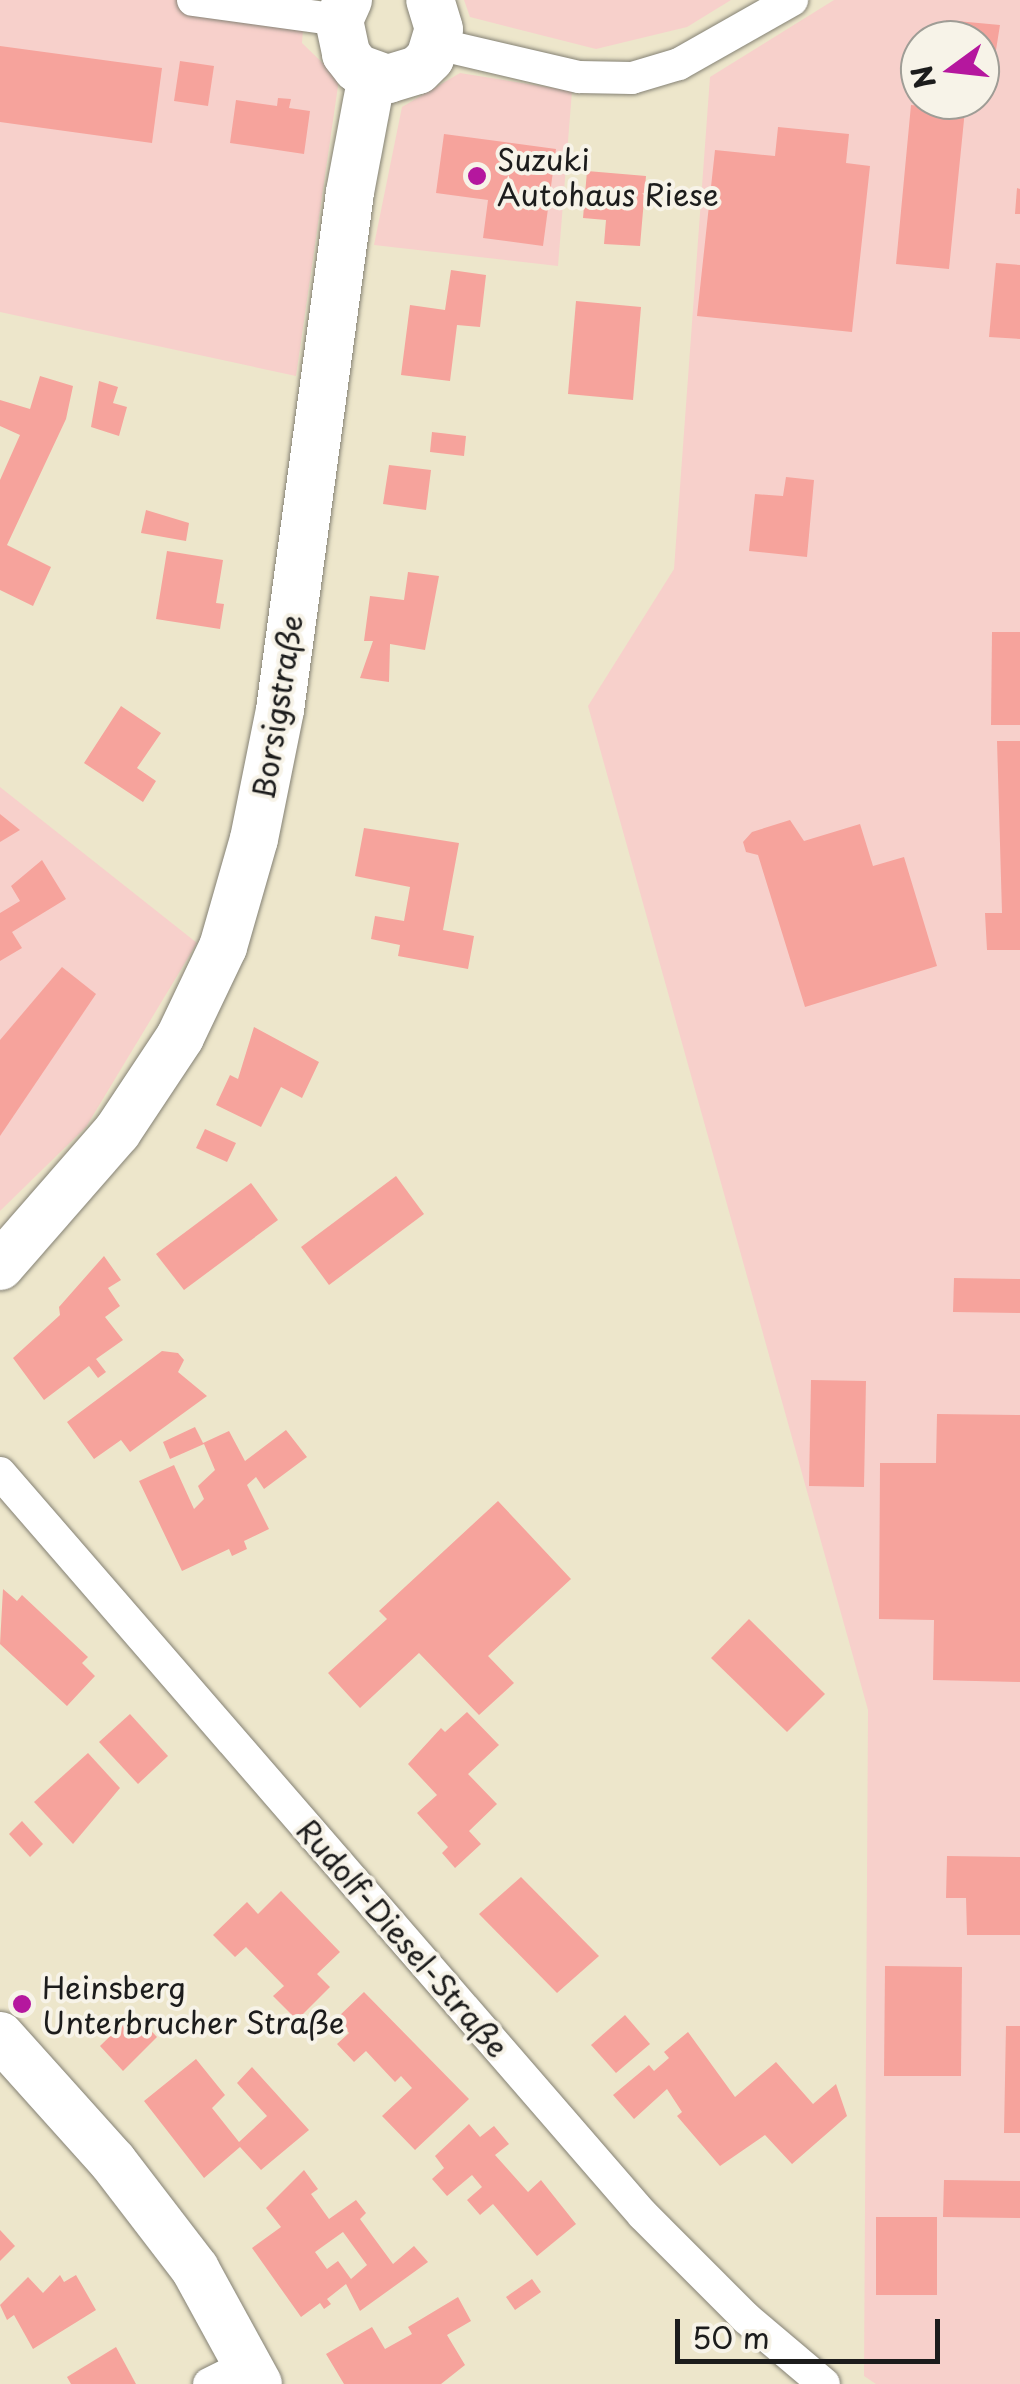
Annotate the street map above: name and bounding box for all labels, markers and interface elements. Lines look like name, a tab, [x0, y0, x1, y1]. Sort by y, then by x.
north arrow	[900, 20, 1000, 120]
text: N	[899, 61, 946, 94]
place label: Suzuki Autohaus Riese	[497, 141, 719, 212]
marker: Suzuki Autohaus Riese	[466, 165, 488, 187]
street label: Borsigstraße	[245, 612, 309, 802]
street label: Rudolf-Diesel-Straße	[290, 1812, 516, 2064]
place label: Heinsberg Unterbrucher Straße	[42, 1969, 346, 2040]
marker: Heinsberg Unterbrucher Straße	[11, 1993, 33, 2015]
scale bar	[680, 2299, 945, 2361]
text: 50 m	[692, 2314, 770, 2359]

